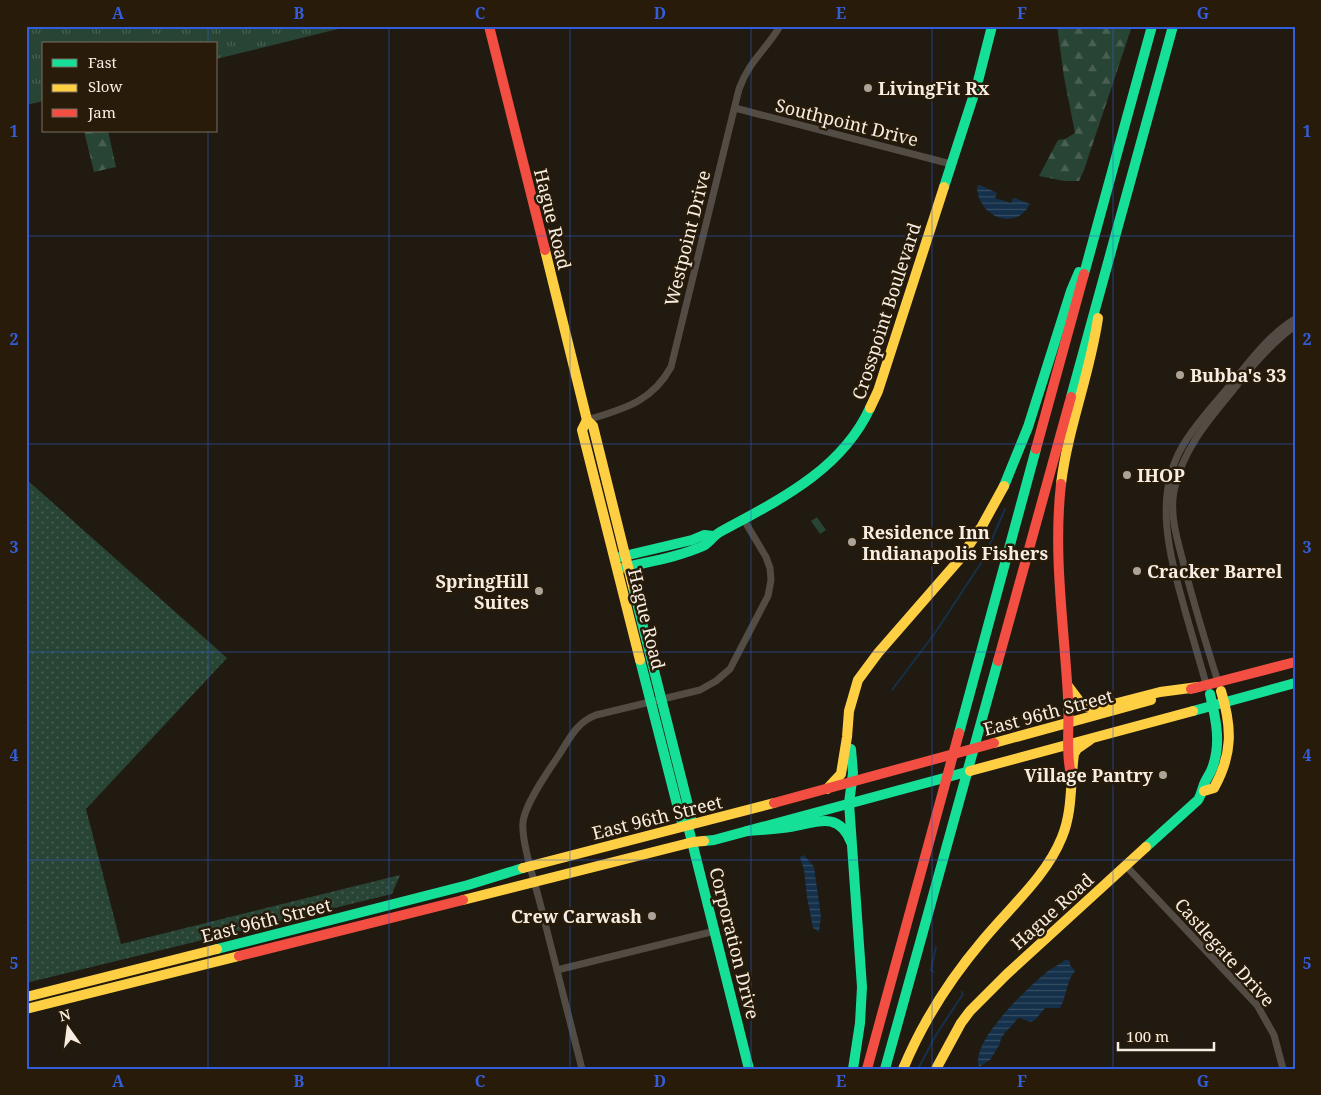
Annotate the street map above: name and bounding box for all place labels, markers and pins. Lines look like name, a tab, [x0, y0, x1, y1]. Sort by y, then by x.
place label: LivingFit Rx	[878, 76, 990, 100]
marker: LivingFit Rx	[862, 82, 874, 94]
place label: Bubba's 33	[1190, 363, 1286, 387]
marker: Bubba's 33	[1174, 369, 1186, 381]
place label: IHOP	[1137, 463, 1185, 487]
marker: IHOP	[1121, 469, 1133, 481]
place label: Residence Inn Indianapolis Fishers	[862, 520, 1048, 565]
marker: Residence Inn Indianapolis Fishers	[846, 536, 858, 548]
place label: Cracker Barrel	[1147, 559, 1283, 583]
marker: Cracker Barrel	[1131, 565, 1143, 577]
place label: SpringHill Suites	[435, 569, 530, 614]
marker: SpringHill Suites	[533, 585, 545, 597]
place label: Village Pantry	[1024, 763, 1154, 787]
marker: Village Pantry	[1157, 769, 1169, 781]
place label: Crew Carwash	[511, 904, 642, 928]
marker: Crew Carwash	[646, 910, 658, 922]

